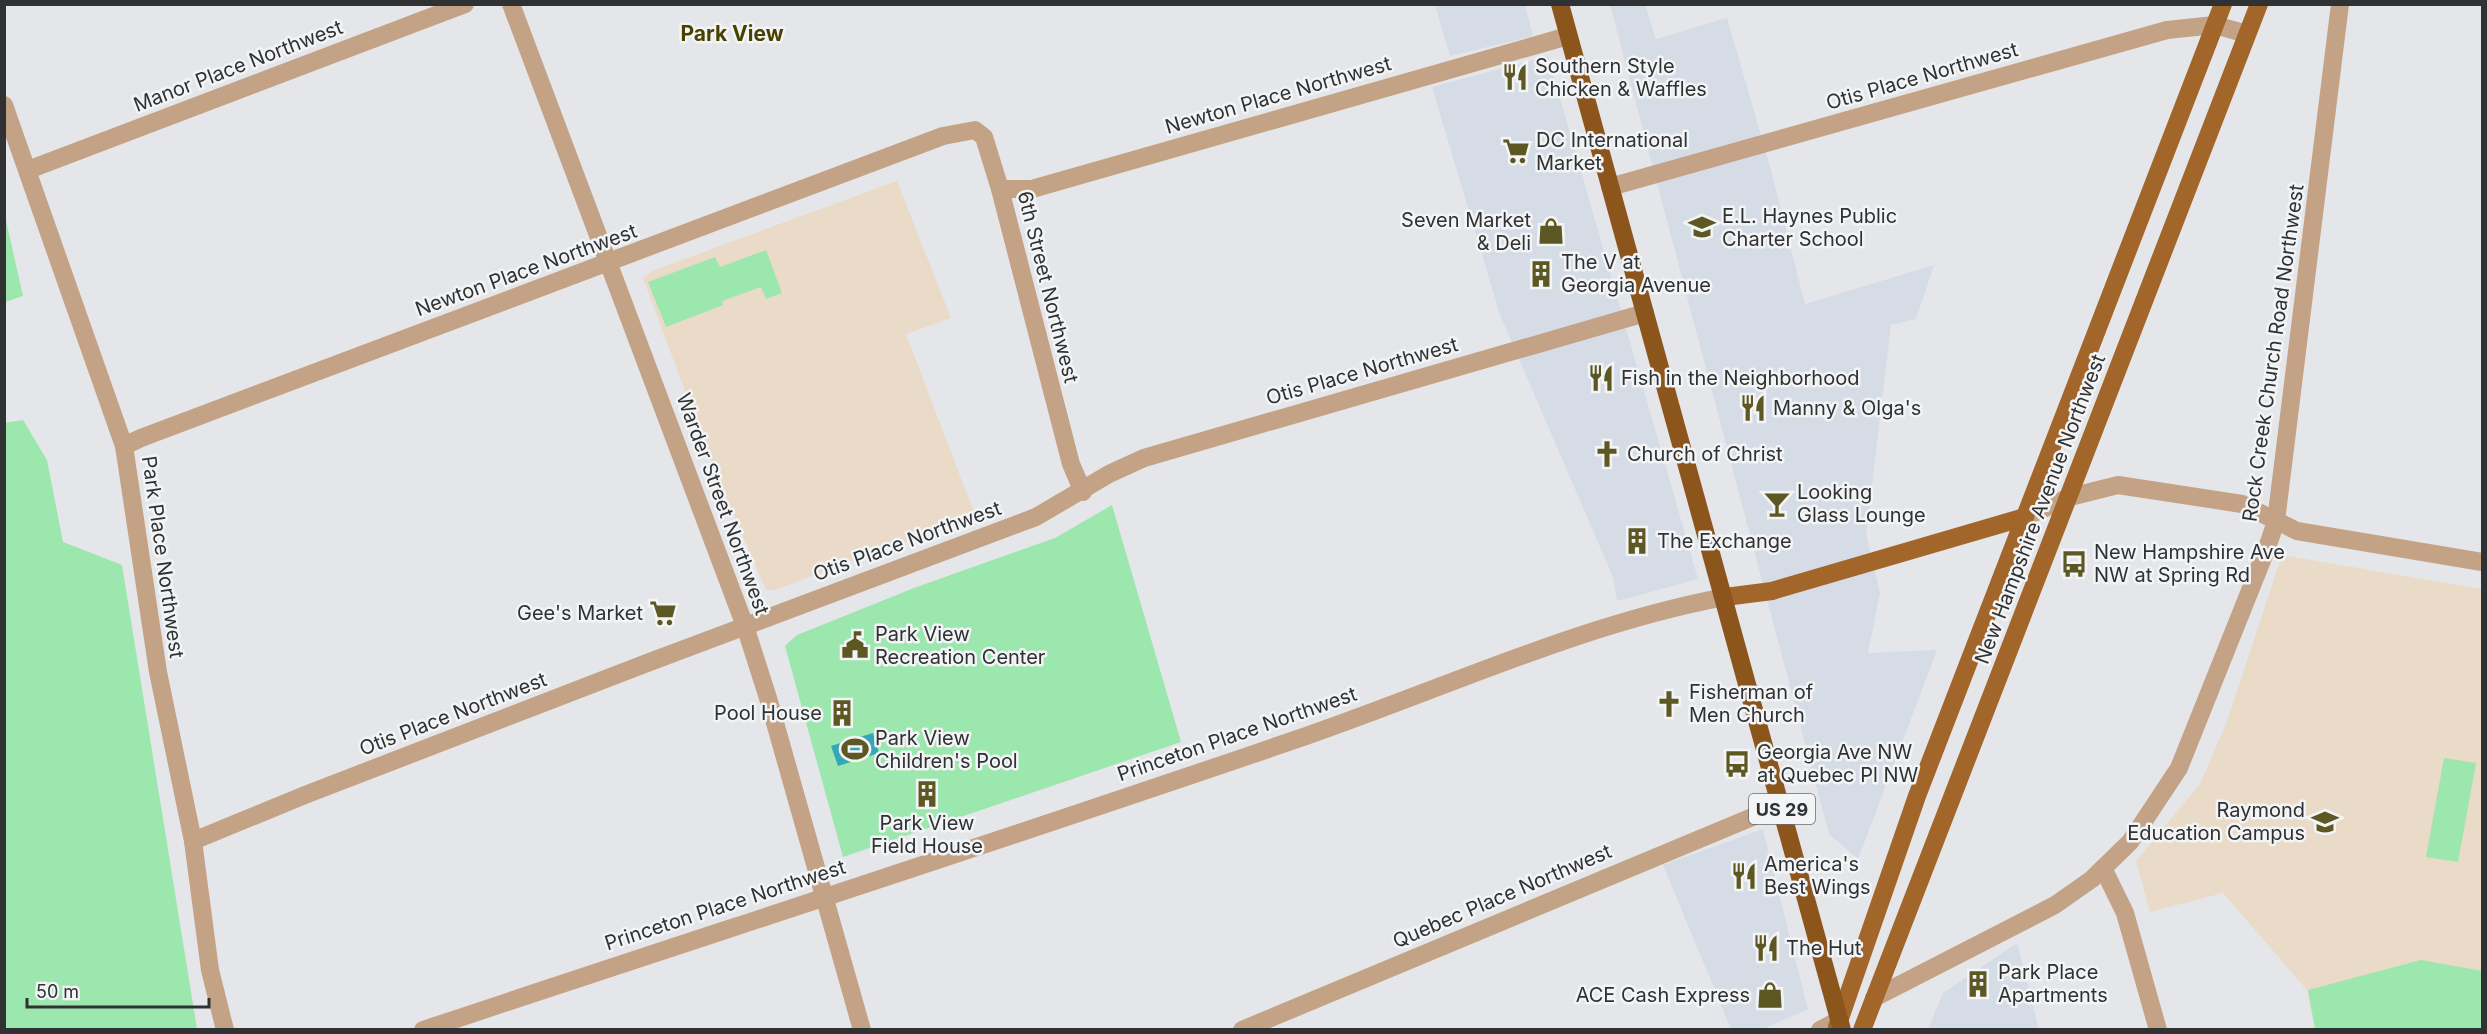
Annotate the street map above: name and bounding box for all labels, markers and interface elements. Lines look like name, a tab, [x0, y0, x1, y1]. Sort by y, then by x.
street label: Manor Place Northwest	[130, 15, 346, 117]
district label: Park View	[680, 21, 784, 46]
street label: Otis Place Northwest	[1823, 37, 2021, 115]
street label: Newton Place Northwest	[1162, 51, 1394, 139]
place label: Southern Style Chicken & Waffles	[1535, 54, 1707, 101]
restaurant icon: Southern Style Chicken & Waffles	[1500, 62, 1530, 92]
place label: DC International Market	[1536, 128, 1688, 175]
supermarket icon: DC International Market	[1501, 136, 1531, 166]
street label: Rock Creek Church Road Northwest	[2237, 182, 2309, 523]
street label: 6th Street Northwest	[1013, 189, 1084, 386]
place label: E.L. Haynes Public Charter School	[1722, 204, 1897, 251]
place label: Seven Market & Deli	[1401, 208, 1531, 255]
school or university icon: E.L. Haynes Public Charter School	[1687, 212, 1717, 242]
shop icon: Seven Market & Deli	[1536, 216, 1566, 246]
street label: Newton Place Northwest	[412, 219, 641, 321]
place label: The V at Georgia Avenue	[1561, 250, 1711, 297]
building icon: The V at Georgia Avenue	[1526, 259, 1556, 289]
street label: Otis Place Northwest	[1263, 332, 1461, 410]
street label: New Hampshire Avenue Northwest	[1970, 350, 2110, 667]
restaurant icon: Fish in the Neighborhood	[1586, 363, 1616, 393]
place label: Fish in the Neighborhood	[1621, 366, 1859, 390]
street label: Warder Street Northwest	[672, 390, 774, 619]
restaurant icon: Manny & Olga's	[1738, 393, 1768, 423]
place label: Manny & Olga's	[1773, 396, 1921, 420]
church icon: Church of Christ	[1592, 439, 1622, 469]
place label: Church of Christ	[1627, 442, 1783, 466]
street label: Park Place Northwest	[137, 454, 189, 660]
place label: Looking Glass Lounge	[1797, 480, 1926, 527]
bar icon: Looking Glass Lounge	[1762, 489, 1792, 519]
street label: Otis Place Northwest	[810, 496, 1005, 586]
building icon: The Exchange	[1622, 526, 1652, 556]
place label: The Exchange	[1657, 529, 1792, 553]
place label: New Hampshire Ave NW at Spring Rd	[2094, 540, 2285, 587]
bus stop icon: New Hampshire Ave NW at Spring Rd	[2059, 549, 2089, 579]
supermarket icon: Gee's Market	[648, 598, 678, 628]
place label: Gee's Market	[517, 601, 643, 625]
place label: Park View Recreation Center	[875, 622, 1046, 669]
public building icon: Park View Recreation Center	[840, 630, 870, 660]
street label: Otis Place Northwest	[356, 667, 550, 761]
place label: Fisherman of Men Church	[1689, 680, 1814, 727]
street label: Princeton Place Northwest	[1114, 682, 1360, 786]
church icon: Fisherman of Men Church	[1654, 689, 1684, 719]
building icon: Pool House	[827, 698, 857, 728]
place label: Pool House	[714, 701, 822, 725]
place label: Park View Children's Pool	[875, 726, 1018, 773]
sports icon: Park View Children's Pool	[840, 734, 870, 764]
place label: Georgia Ave NW at Quebec Pl NW	[1757, 740, 1918, 787]
bus stop icon: Georgia Ave NW at Quebec Pl NW	[1722, 749, 1752, 779]
building icon: Park View Field House	[912, 779, 942, 809]
road number: US 29	[1749, 794, 1815, 824]
place label: Raymond Education Campus	[2127, 798, 2305, 845]
school or university icon: Raymond Education Campus	[2310, 807, 2340, 837]
place label: Park View Field House	[871, 811, 983, 858]
street label: Quebec Place Northwest	[1389, 839, 1615, 953]
place label: America's Best Wings	[1764, 852, 1871, 899]
street label: Princeton Place Northwest	[602, 855, 849, 955]
restaurant icon: America's Best Wings	[1729, 861, 1759, 891]
restaurant icon: The Hut	[1751, 933, 1781, 963]
place label: The Hut	[1786, 936, 1862, 960]
place label: Park Place Apartments	[1998, 960, 2108, 1007]
building icon: Park Place Apartments	[1963, 969, 1993, 999]
scale bar	[27, 971, 208, 1009]
shop icon: ACE Cash Express	[1755, 980, 1785, 1010]
text: 50 m	[36, 981, 79, 1002]
place label: ACE Cash Express	[1576, 983, 1750, 1007]

